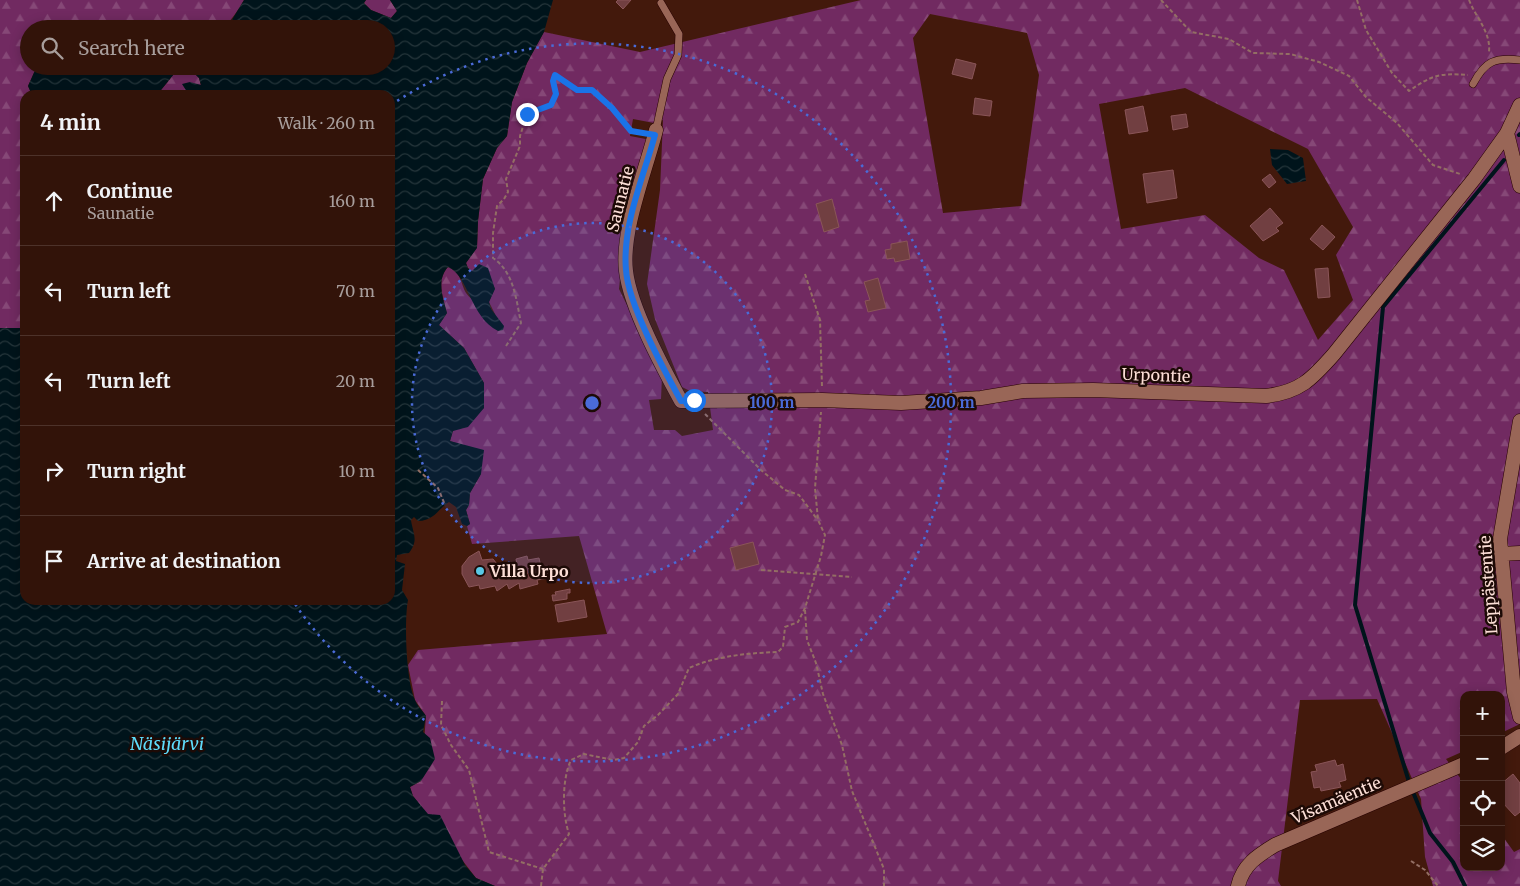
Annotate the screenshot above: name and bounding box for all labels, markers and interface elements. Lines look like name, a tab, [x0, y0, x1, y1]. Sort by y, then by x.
search box	[20, 20, 395, 75]
icon: search	[38, 34, 66, 62]
text: Search here	[78, 36, 185, 60]
route end	[516, 103, 539, 126]
text: 4 min	[40, 109, 101, 136]
text: Walk · 260 m	[278, 113, 375, 133]
street label: Saunatie	[602, 164, 638, 234]
text: Continue	[87, 179, 173, 203]
icon: ahead	[40, 187, 68, 215]
text: 160 m	[329, 191, 375, 211]
text: Saunatie	[87, 203, 154, 223]
icon: left	[40, 277, 68, 305]
text: Turn left	[87, 279, 171, 303]
text: 70 m	[336, 281, 375, 301]
street label: Urpontie	[1121, 364, 1191, 386]
icon: left	[40, 367, 68, 395]
text: Turn left	[87, 369, 171, 393]
text: 20 m	[336, 371, 375, 391]
route start	[683, 389, 706, 412]
text: 100 m	[750, 393, 794, 412]
text: 200 m	[927, 393, 975, 412]
centre of rings	[583, 394, 601, 412]
icon: right	[40, 457, 68, 485]
text: Turn right	[87, 459, 186, 483]
text: 10 m	[338, 461, 375, 481]
street label: Leppästentie	[1475, 535, 1501, 635]
icon: arrive	[40, 547, 68, 575]
text: Arrive at destination	[87, 549, 281, 573]
place label: Villa Urpo	[489, 561, 569, 581]
marker: Villa Urpo	[474, 565, 486, 577]
map controls	[1460, 691, 1505, 871]
button: +	[1460, 691, 1505, 736]
water label: Näsijärvi	[130, 732, 204, 755]
button: −	[1460, 736, 1505, 781]
street label: Visamäentie	[1287, 772, 1384, 828]
button: locate	[1460, 781, 1505, 826]
button: layers	[1460, 826, 1505, 871]

